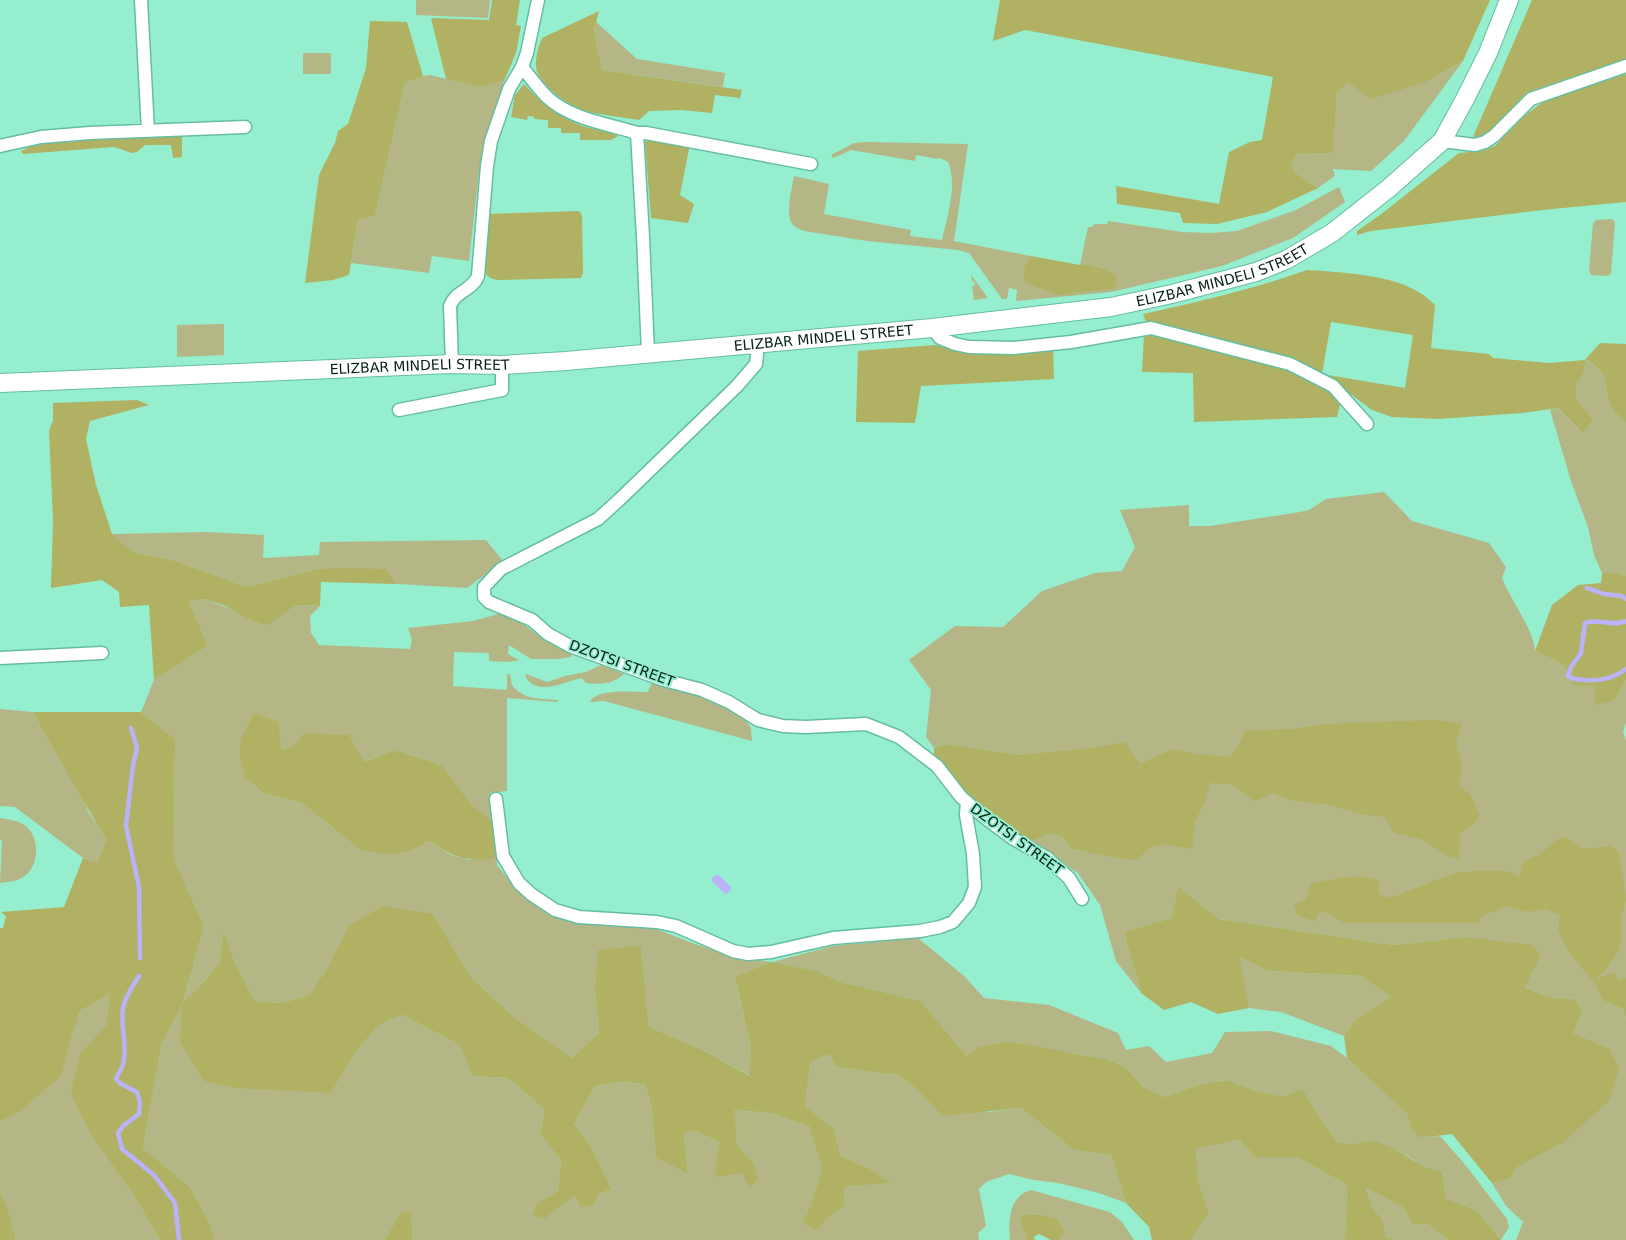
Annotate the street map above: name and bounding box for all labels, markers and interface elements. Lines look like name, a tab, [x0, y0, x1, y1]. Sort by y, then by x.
street label: ELIZBAR MINDELI STREET	[1135, 241, 1311, 309]
street label: ELIZBAR MINDELI STREET	[733, 322, 914, 354]
street label: ELIZBAR MINDELI STREET	[329, 356, 511, 377]
street label: DZOTSI STREET	[567, 637, 677, 690]
street label: DZOTSI STREET	[967, 800, 1067, 878]

